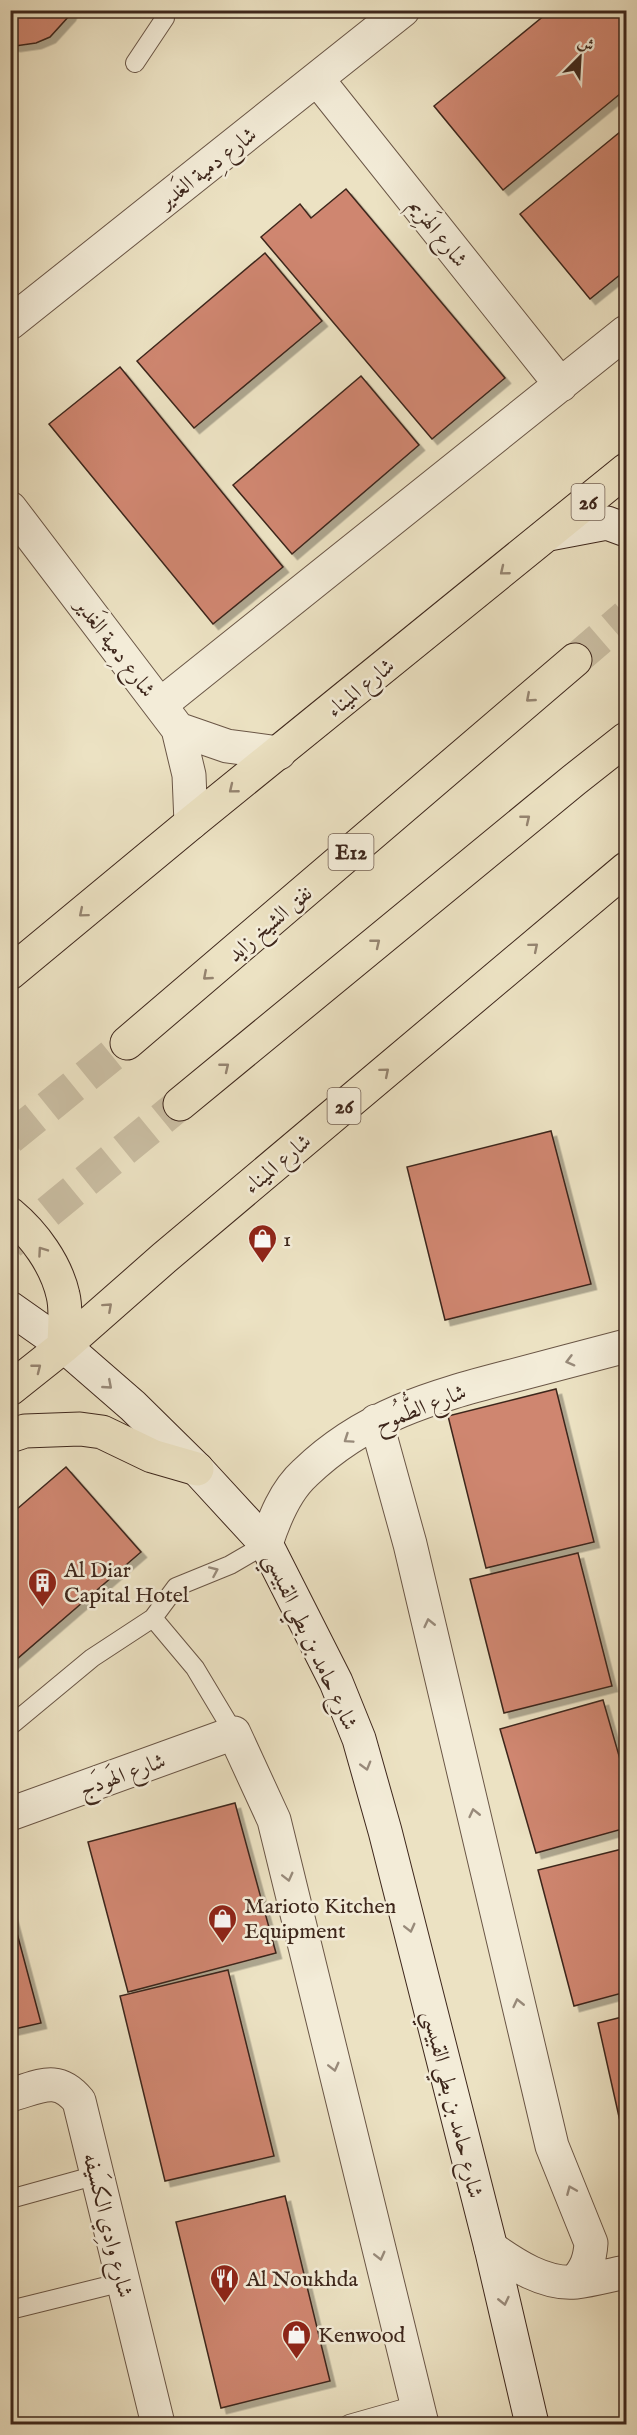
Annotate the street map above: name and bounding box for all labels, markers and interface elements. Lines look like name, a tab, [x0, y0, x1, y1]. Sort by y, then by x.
north arrow	[550, 27, 610, 87]
text: ش	[574, 33, 597, 57]
street label: شارع دِمية الغَدير	[150, 119, 265, 219]
street label: شارع الهَزِيم	[398, 191, 476, 276]
road number: 26	[572, 484, 604, 520]
one-way arrow	[499, 563, 510, 574]
street label: شارع دِمية الغَدير	[64, 589, 163, 705]
street label: شارع الميناء	[321, 653, 403, 727]
one-way arrow	[526, 691, 537, 702]
one-way arrow	[229, 782, 240, 793]
one-way arrow	[519, 815, 530, 826]
road number: E12	[328, 834, 374, 870]
street label: نفق الشيخ زايد	[222, 880, 321, 972]
one-way arrow	[79, 906, 90, 917]
one-way arrow	[369, 939, 380, 950]
one-way arrow	[527, 943, 538, 954]
one-way arrow	[203, 969, 214, 980]
one-way arrow	[218, 1063, 229, 1074]
one-way arrow	[378, 1069, 389, 1080]
road number: 26	[328, 1088, 360, 1124]
street label: شارع الميناء	[239, 1128, 320, 1203]
shop icon: 1	[246, 1222, 278, 1264]
place label: 1	[283, 1226, 291, 1254]
one-way arrow	[38, 1247, 49, 1258]
one-way arrow	[101, 1304, 112, 1315]
one-way arrow	[565, 1353, 575, 1366]
one-way arrow	[31, 1364, 42, 1375]
street label: شارع الطُّمُوح	[368, 1370, 472, 1443]
one-way arrow	[101, 1378, 112, 1389]
one-way arrow	[344, 1432, 355, 1443]
street label: شارع حامد بن بطي القبيسي	[252, 1549, 364, 1737]
place label: Al Diar Capital Hotel	[63, 1557, 189, 1610]
building icon: Al Diar Capital Hotel	[27, 1566, 59, 1608]
one-way arrow	[208, 1566, 219, 1578]
one-way arrow	[423, 1619, 436, 1629]
street label: شارع الهَودَج	[75, 1745, 171, 1808]
one-way arrow	[359, 1760, 372, 1770]
one-way arrow	[468, 1808, 481, 1818]
one-way arrow	[280, 1872, 293, 1882]
place label: Marioto Kitchen Equipment	[244, 1893, 397, 1946]
shop icon: Marioto Kitchen Equipment	[207, 1902, 239, 1944]
one-way arrow	[402, 1923, 415, 1933]
one-way arrow	[513, 1998, 526, 2008]
street label: شارع حامد بن بطي القبيسي	[410, 2008, 489, 2202]
one-way arrow	[326, 2062, 339, 2072]
street label: شارع وادِي الكسَيفه	[73, 2149, 141, 2302]
one-way arrow	[566, 2186, 578, 2197]
one-way arrow	[373, 2251, 386, 2261]
restaurant icon: Al Noukhda	[209, 2262, 241, 2304]
place label: Al Noukhda	[245, 2266, 358, 2294]
one-way arrow	[496, 2295, 509, 2305]
shop icon: Kenwood	[281, 2318, 313, 2360]
place label: Kenwood	[318, 2322, 405, 2350]

